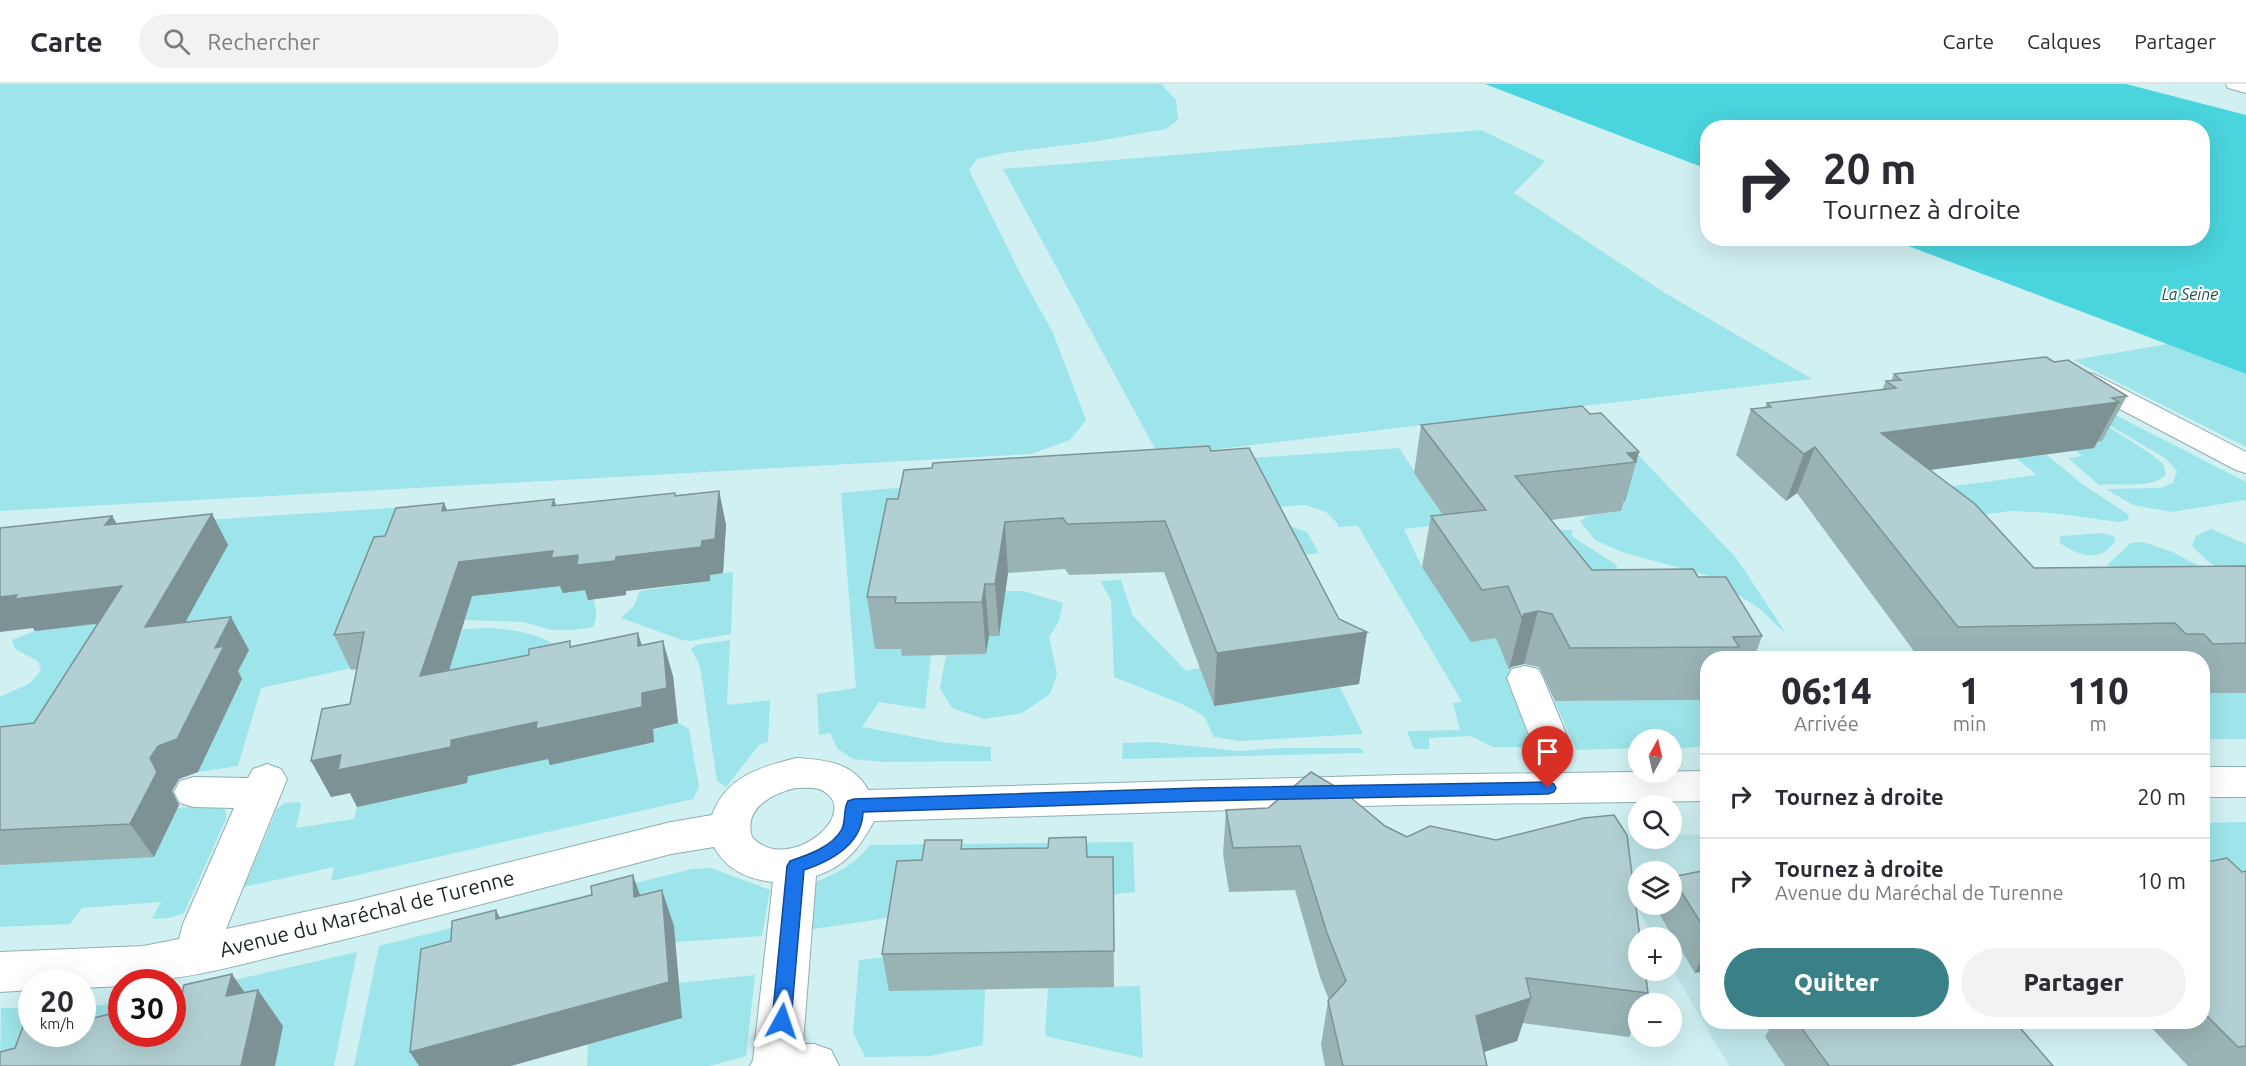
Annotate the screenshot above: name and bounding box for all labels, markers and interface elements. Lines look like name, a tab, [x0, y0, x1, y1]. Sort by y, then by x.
search box	[139, 14, 559, 68]
icon: search	[160, 25, 193, 58]
text: Carte	[30, 26, 103, 57]
text: Rechercher	[208, 29, 320, 54]
text: Carte	[1943, 29, 1994, 53]
text: Calques	[2027, 29, 2101, 53]
text: Partager	[2134, 29, 2216, 53]
icon: right	[1724, 144, 1802, 222]
text: 20 m	[1823, 145, 1917, 192]
text: Tournez à droite	[1823, 194, 2021, 224]
water label: La Seine	[2162, 285, 2218, 303]
text: 06:14	[1781, 670, 1871, 711]
text: 1	[1959, 670, 1980, 711]
text: 110	[2068, 670, 2129, 711]
text: Arrivée	[1794, 712, 1859, 735]
text: min	[1953, 712, 1986, 735]
text: m	[2090, 712, 2107, 735]
pin	[1522, 726, 1573, 788]
north arrow	[1628, 729, 1682, 783]
map controls	[1628, 729, 1682, 1047]
icon: arrive	[1531, 735, 1564, 768]
icon: right	[1724, 780, 1757, 813]
text: Tournez à droite	[1775, 784, 1944, 809]
text: 20 m	[2137, 784, 2186, 809]
button: search	[1628, 795, 1682, 849]
text: Tournez à droite	[1775, 856, 1944, 881]
button: layers	[1628, 861, 1682, 915]
icon: right	[1724, 864, 1757, 897]
street label: Avenue du Maréchal de Turenne	[217, 865, 517, 961]
text: 10 m	[2137, 868, 2186, 893]
text: Avenue du Maréchal de Turenne	[1775, 881, 2064, 904]
button: +	[1628, 927, 1682, 981]
button: Quitter	[1724, 948, 1949, 1017]
button: Partager	[1961, 948, 2186, 1017]
speed limit sign: 30	[108, 969, 186, 1047]
text: 20	[40, 984, 74, 1018]
position arrow	[750, 989, 814, 1053]
button: −	[1628, 993, 1682, 1047]
text: km/h	[40, 1015, 74, 1032]

